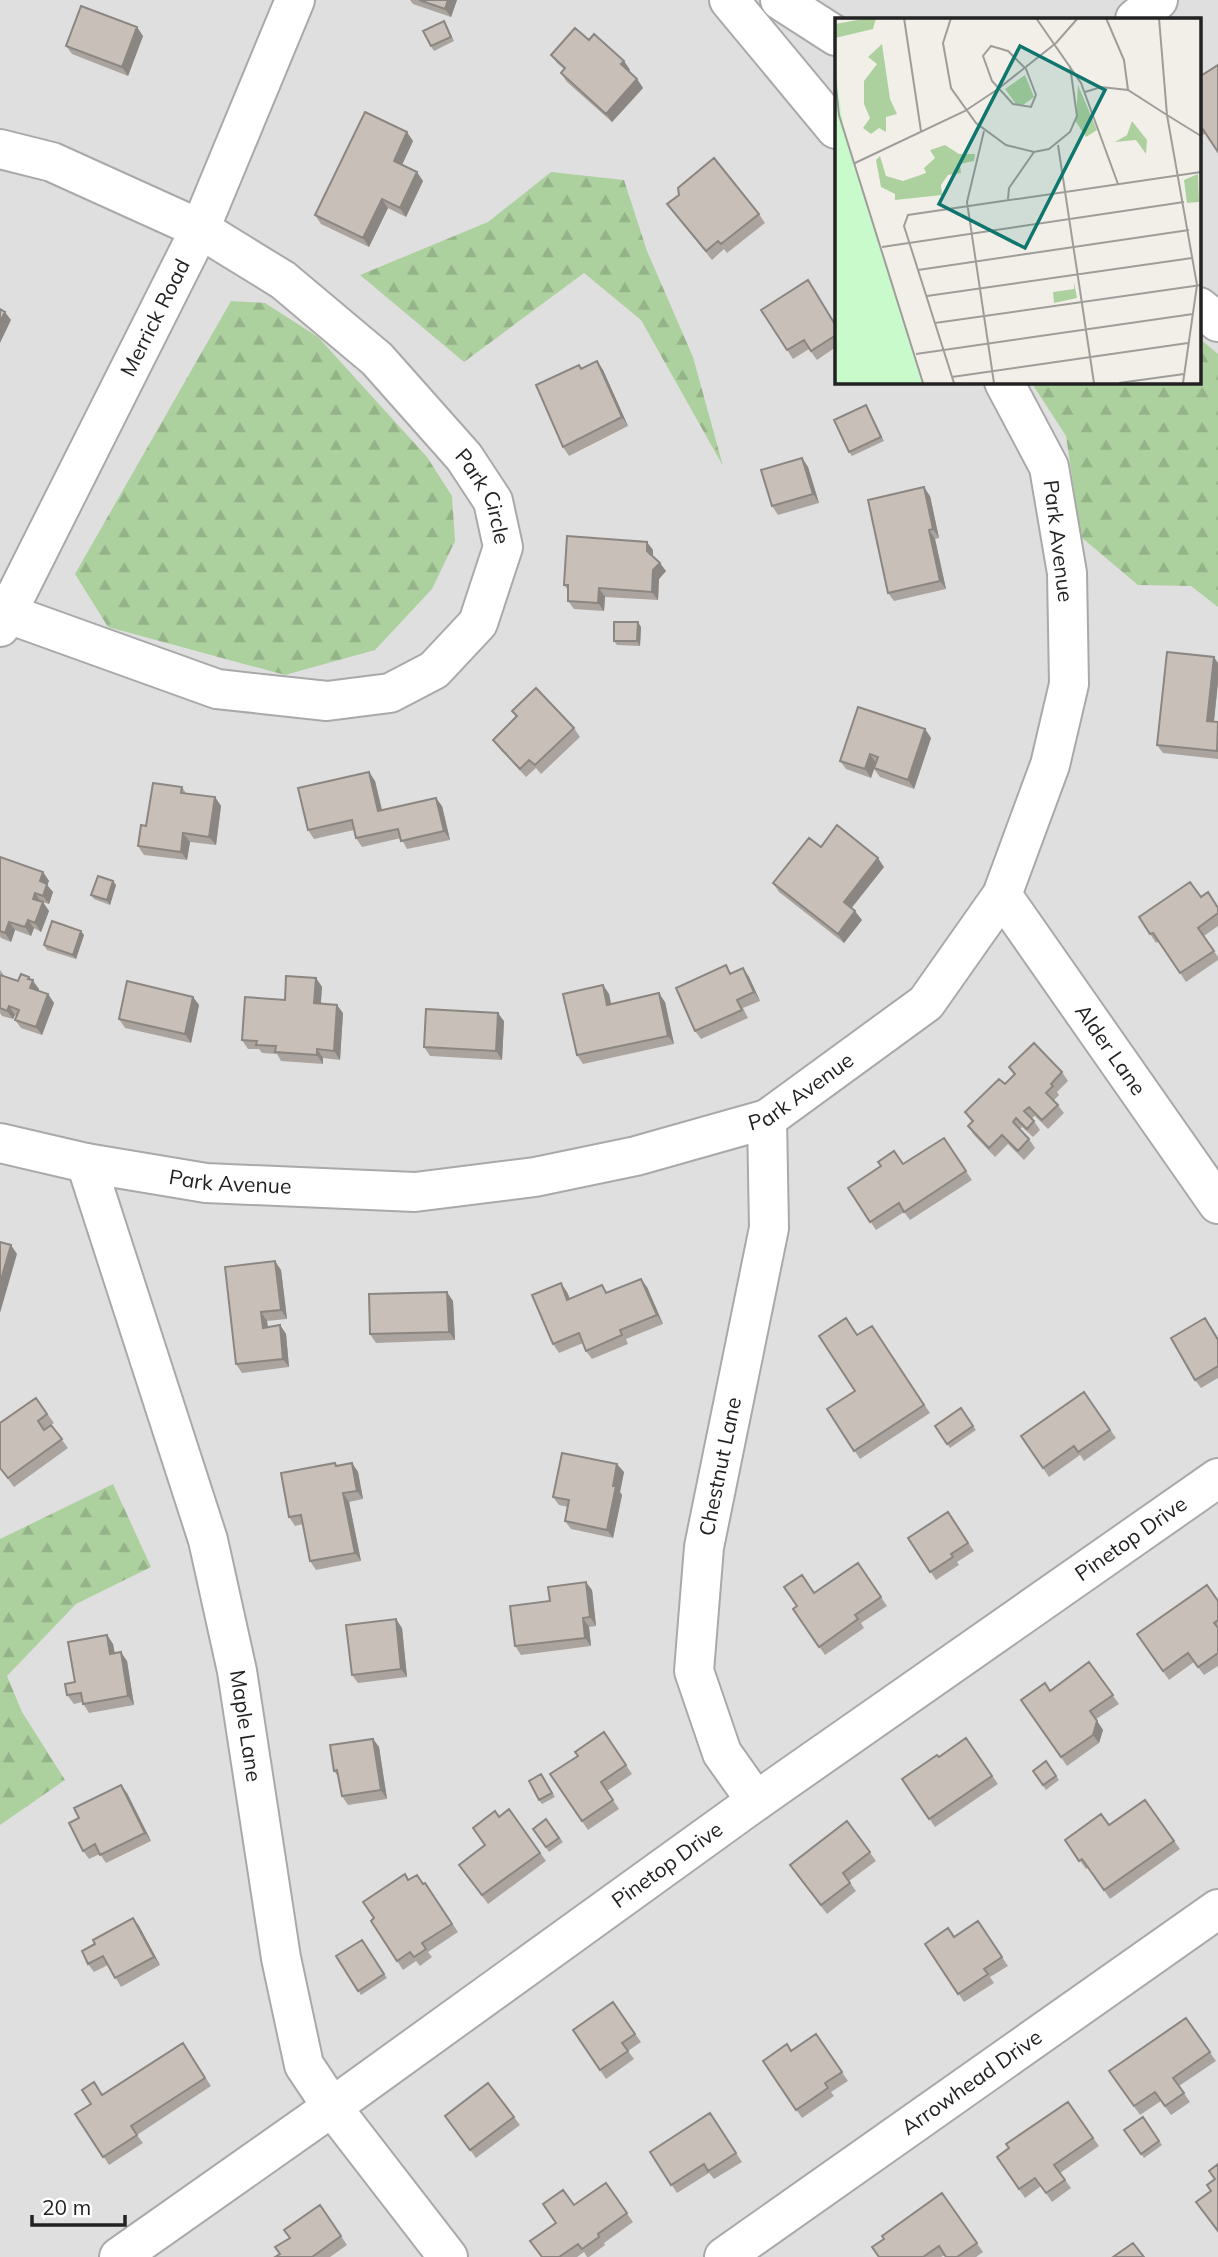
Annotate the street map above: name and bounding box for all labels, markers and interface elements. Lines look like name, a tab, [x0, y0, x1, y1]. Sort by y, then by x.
inset map	[835, 18, 1200, 383]
street label: Merrick Road	[114, 254, 195, 380]
street label: Park Circle	[450, 442, 516, 546]
street label: Park Avenue	[1039, 478, 1079, 603]
street label: Alder Lane	[1070, 999, 1152, 1100]
street label: Park Avenue	[745, 1046, 858, 1136]
street label: Park Avenue	[167, 1163, 292, 1199]
street label: Chestnut Lane	[693, 1395, 746, 1538]
street label: Pinetop Drive	[1070, 1490, 1191, 1586]
street label: Maple Lane	[225, 1668, 268, 1784]
street label: Pinetop Drive	[606, 1815, 727, 1913]
street label: Arrowhead Drive	[896, 2023, 1046, 2140]
scale bar	[32, 2184, 124, 2228]
text: 20 m	[42, 2194, 91, 2220]

